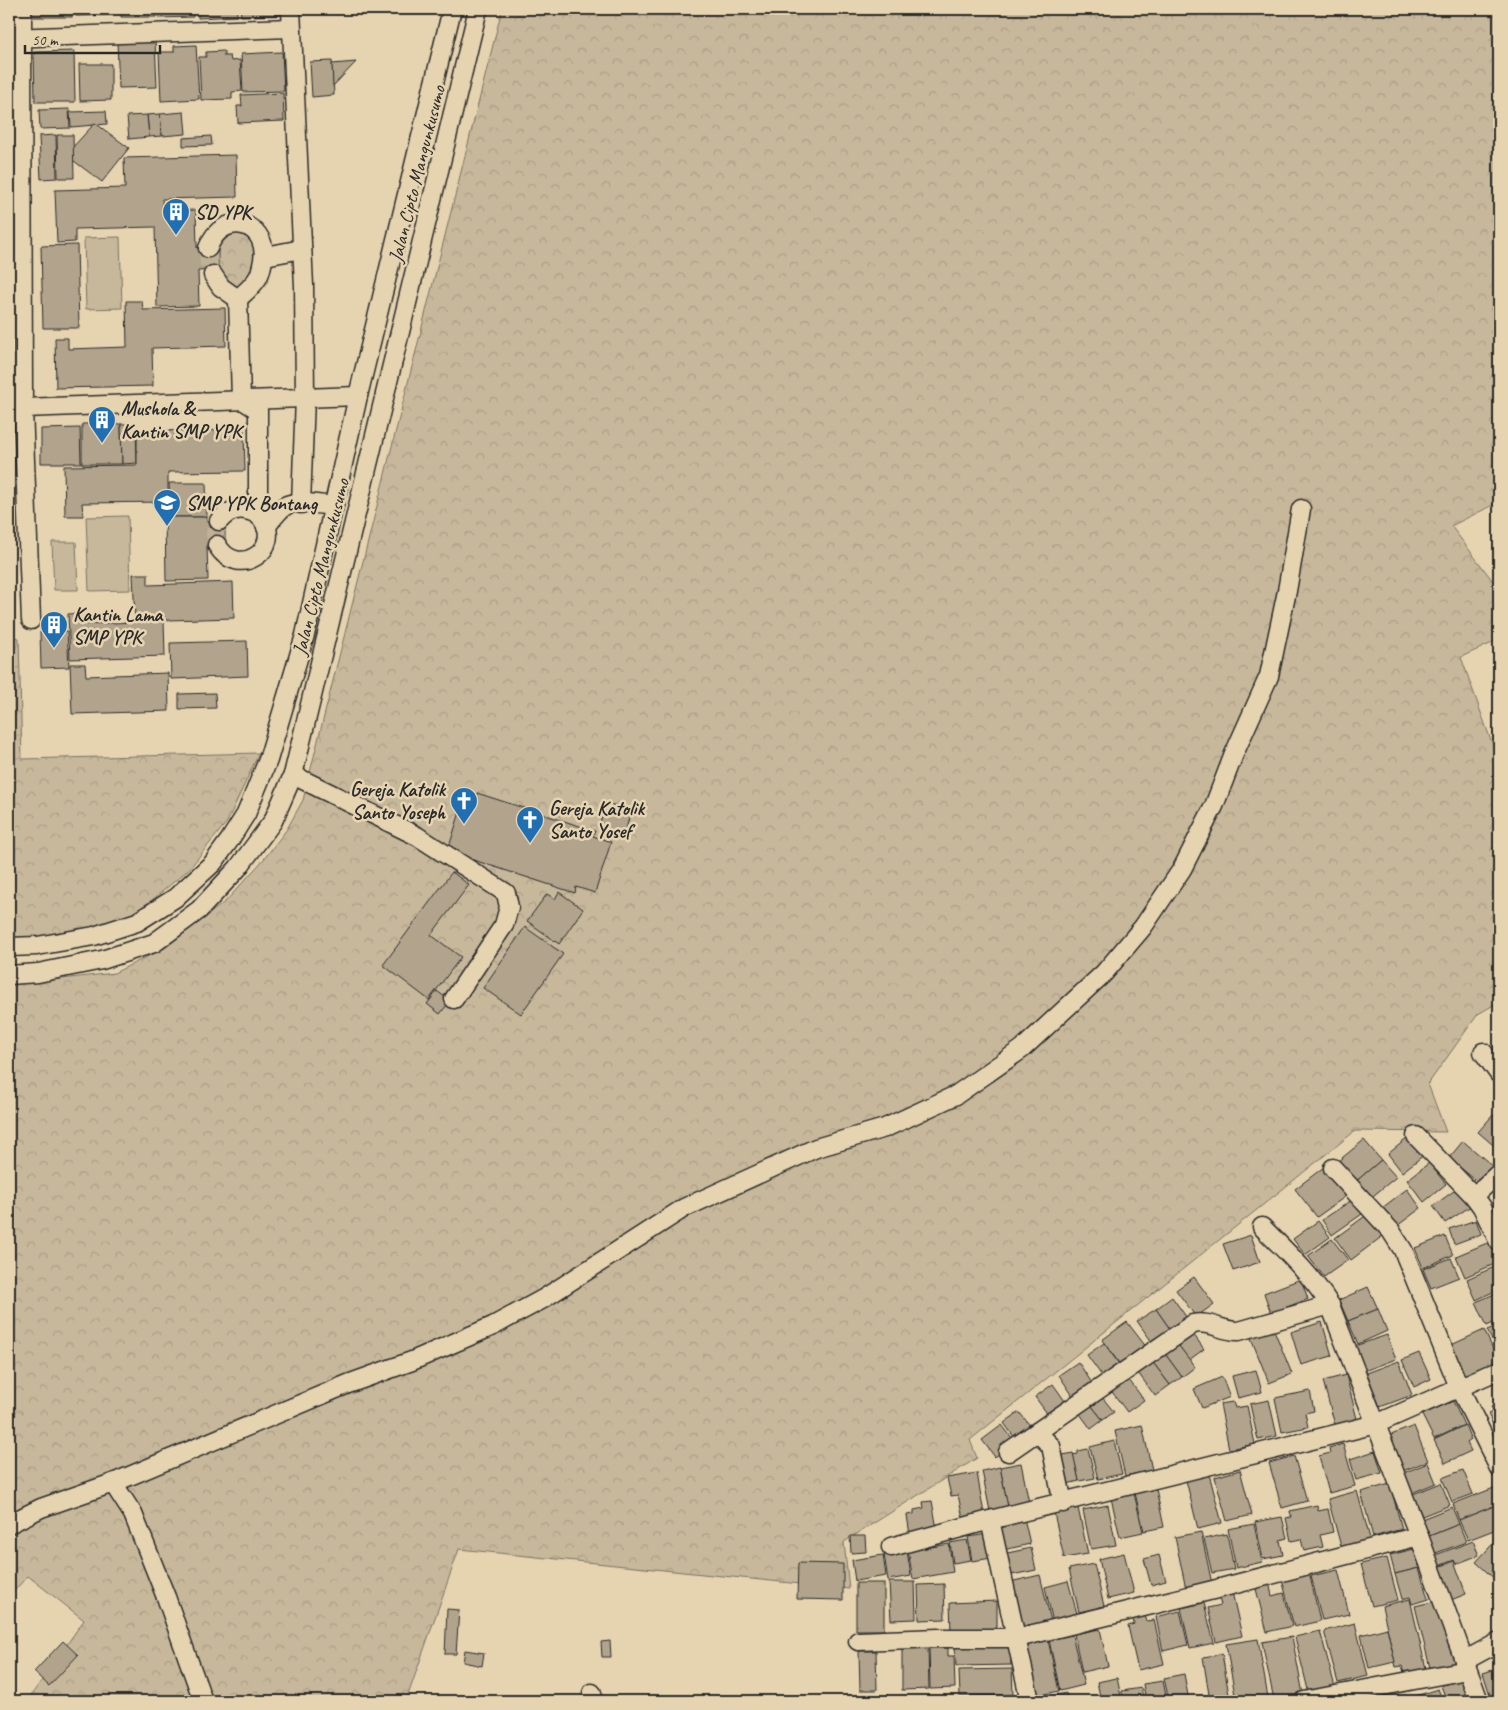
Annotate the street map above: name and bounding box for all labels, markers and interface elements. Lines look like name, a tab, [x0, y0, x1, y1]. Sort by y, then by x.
scale bar	[25, 22, 160, 54]
text: 50 m	[32, 31, 59, 50]
street label: Jalan Cipto Mangunkusumo	[383, 82, 451, 266]
building icon: SD YPK	[161, 197, 191, 236]
place label: SD YPK	[195, 200, 254, 225]
place label: Mushola & Kantin SMP YPK	[121, 396, 245, 444]
building icon: Mushola & Kantin SMP YPK	[87, 405, 117, 444]
street label: Jalan Cipto Mangunkusumo	[287, 475, 355, 659]
school or university icon: SMP YPK Bontang	[152, 488, 182, 527]
place label: SMP YPK Bontang	[186, 491, 319, 516]
place label: Kantin Lama SMP YPK	[73, 602, 164, 650]
building icon: Kantin Lama SMP YPK	[39, 610, 69, 649]
place label: Gereja Katolik Santo Yoseph	[350, 777, 447, 825]
church icon: Gereja Katolik Santo Yoseph	[449, 786, 479, 825]
place label: Gereja Katolik Santo Yosef	[549, 796, 646, 844]
church icon: Gereja Katolik Santo Yosef	[515, 805, 545, 844]

